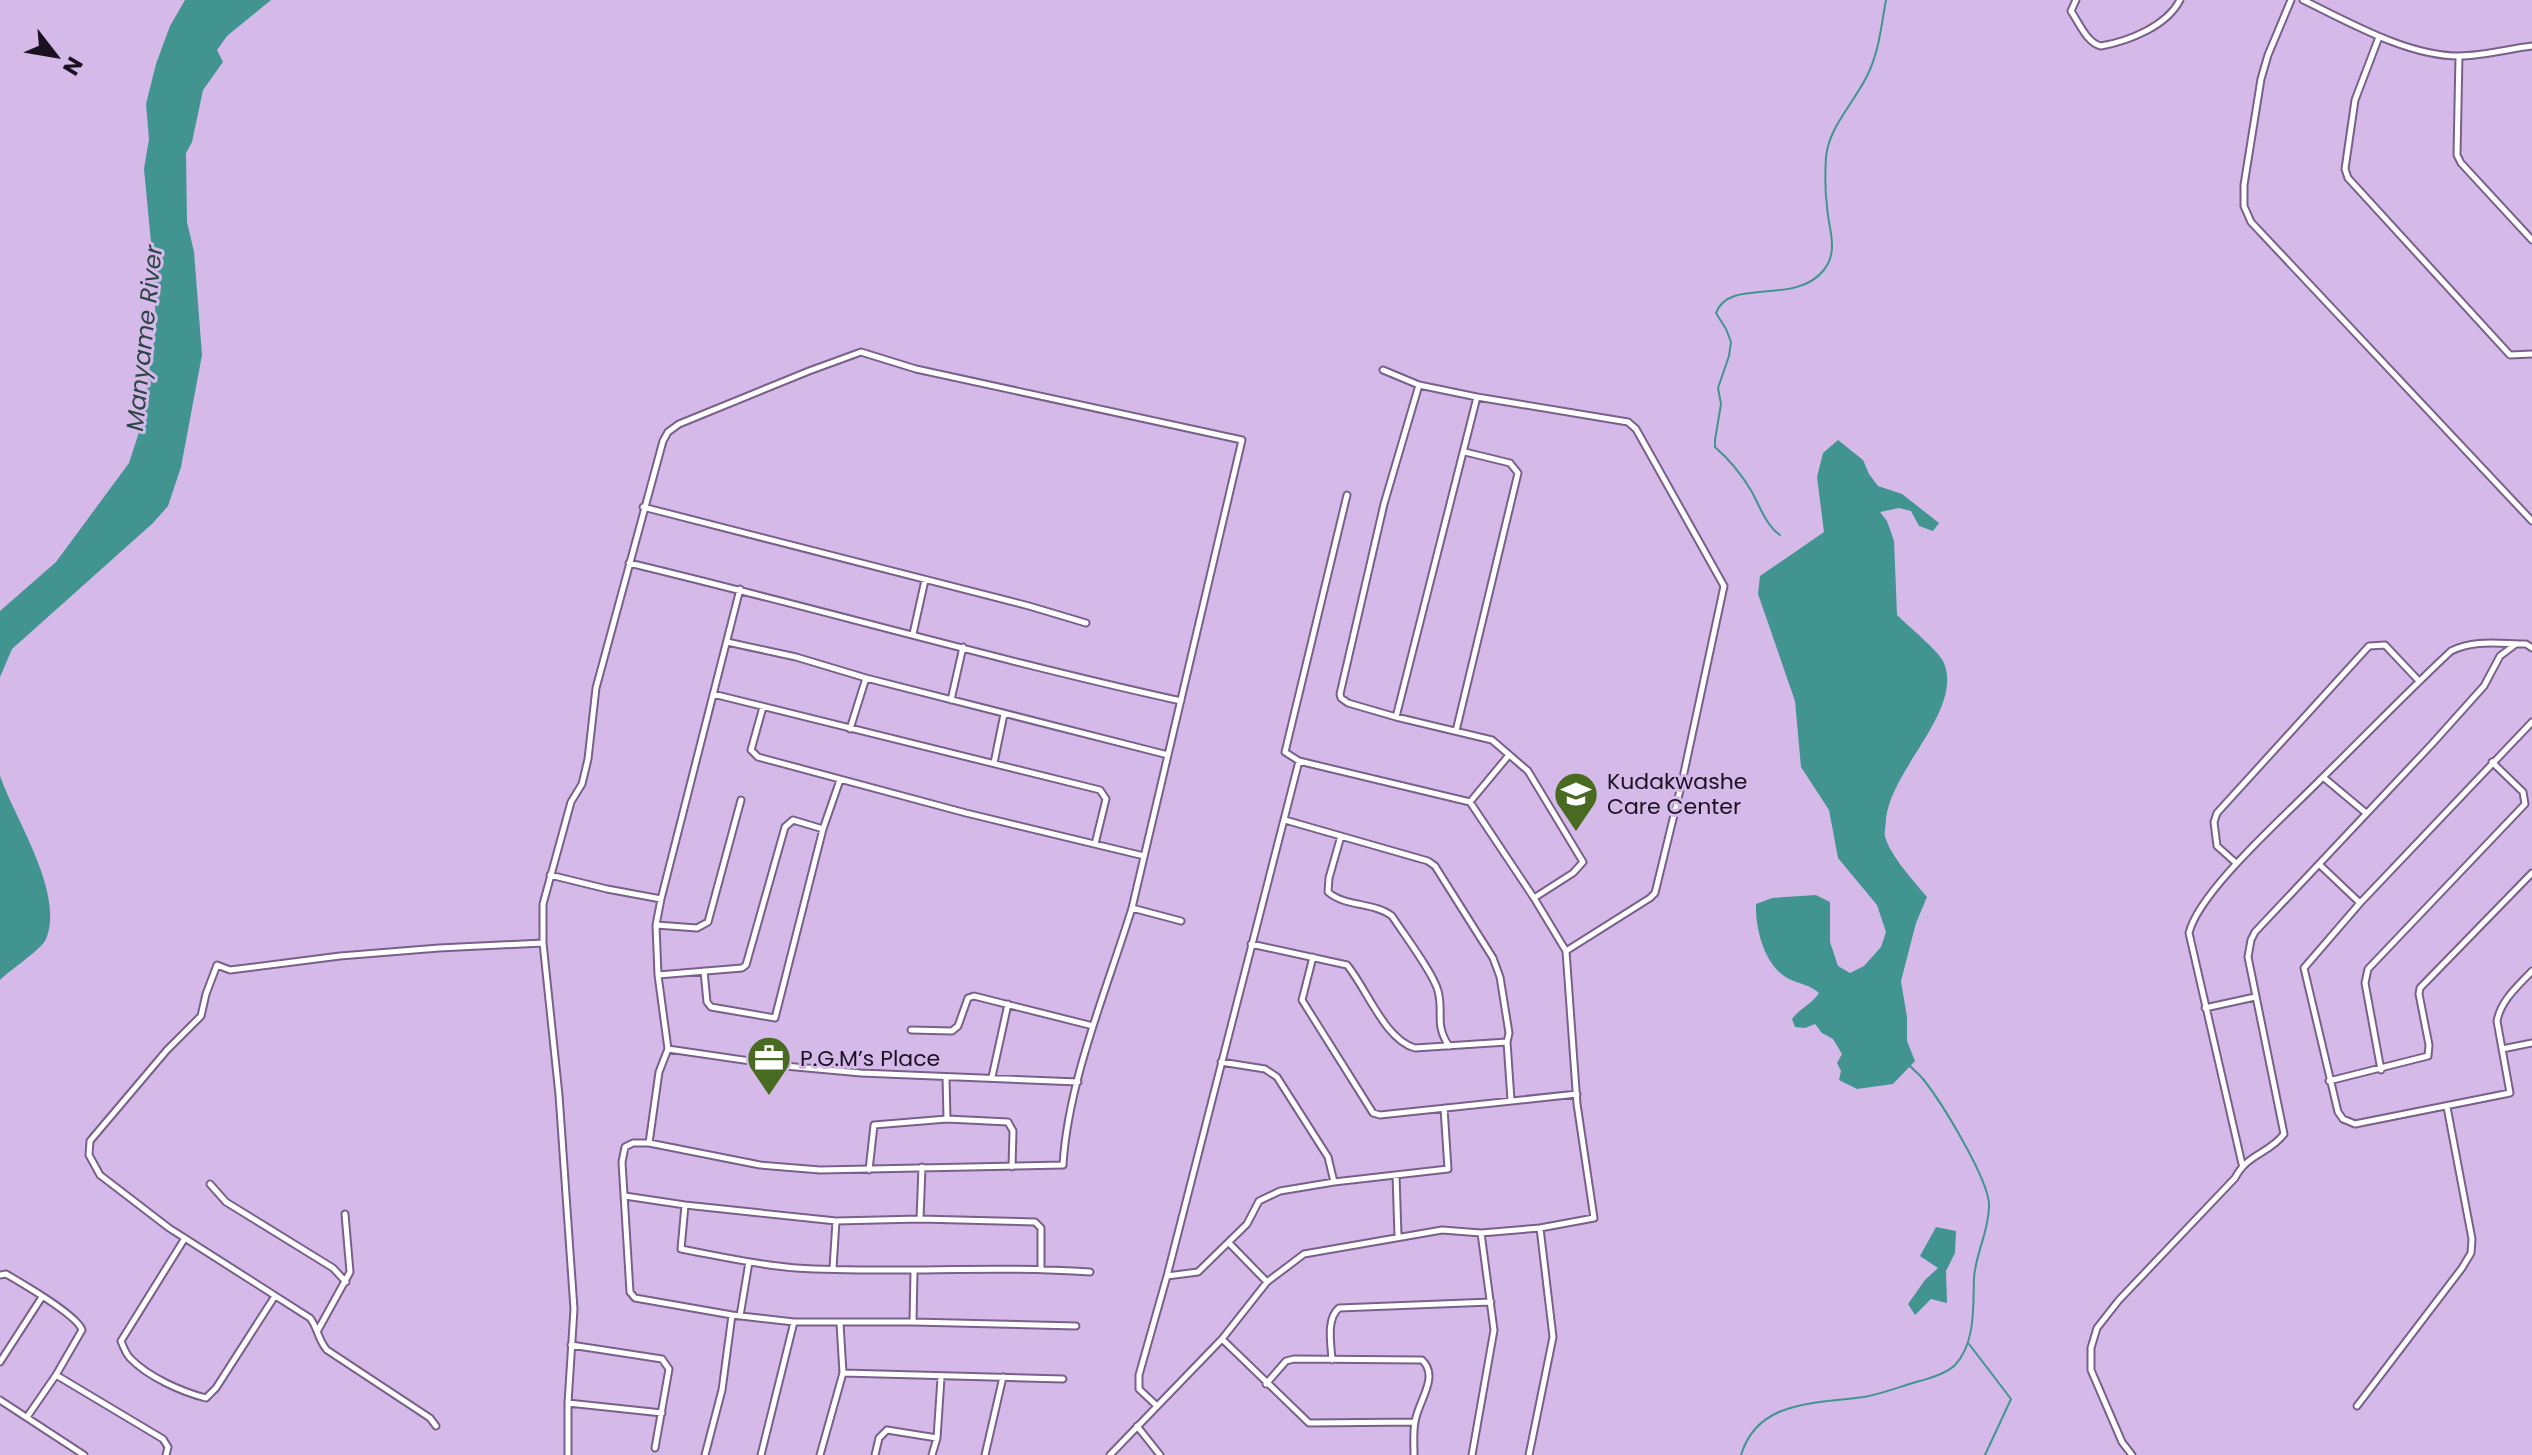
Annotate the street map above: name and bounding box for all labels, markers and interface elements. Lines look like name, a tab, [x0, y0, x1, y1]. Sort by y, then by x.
north arrow	[16, 16, 96, 96]
text: N	[55, 51, 90, 81]
water label: Manyame River	[118, 242, 170, 432]
place label: Kudakwashe Care Center	[1607, 766, 1747, 822]
school or university icon: Kudakwashe Care Center	[1552, 770, 1600, 833]
office icon: P.G.M’s Place	[745, 1034, 793, 1097]
place label: P.G.M’s Place	[800, 1043, 940, 1074]

